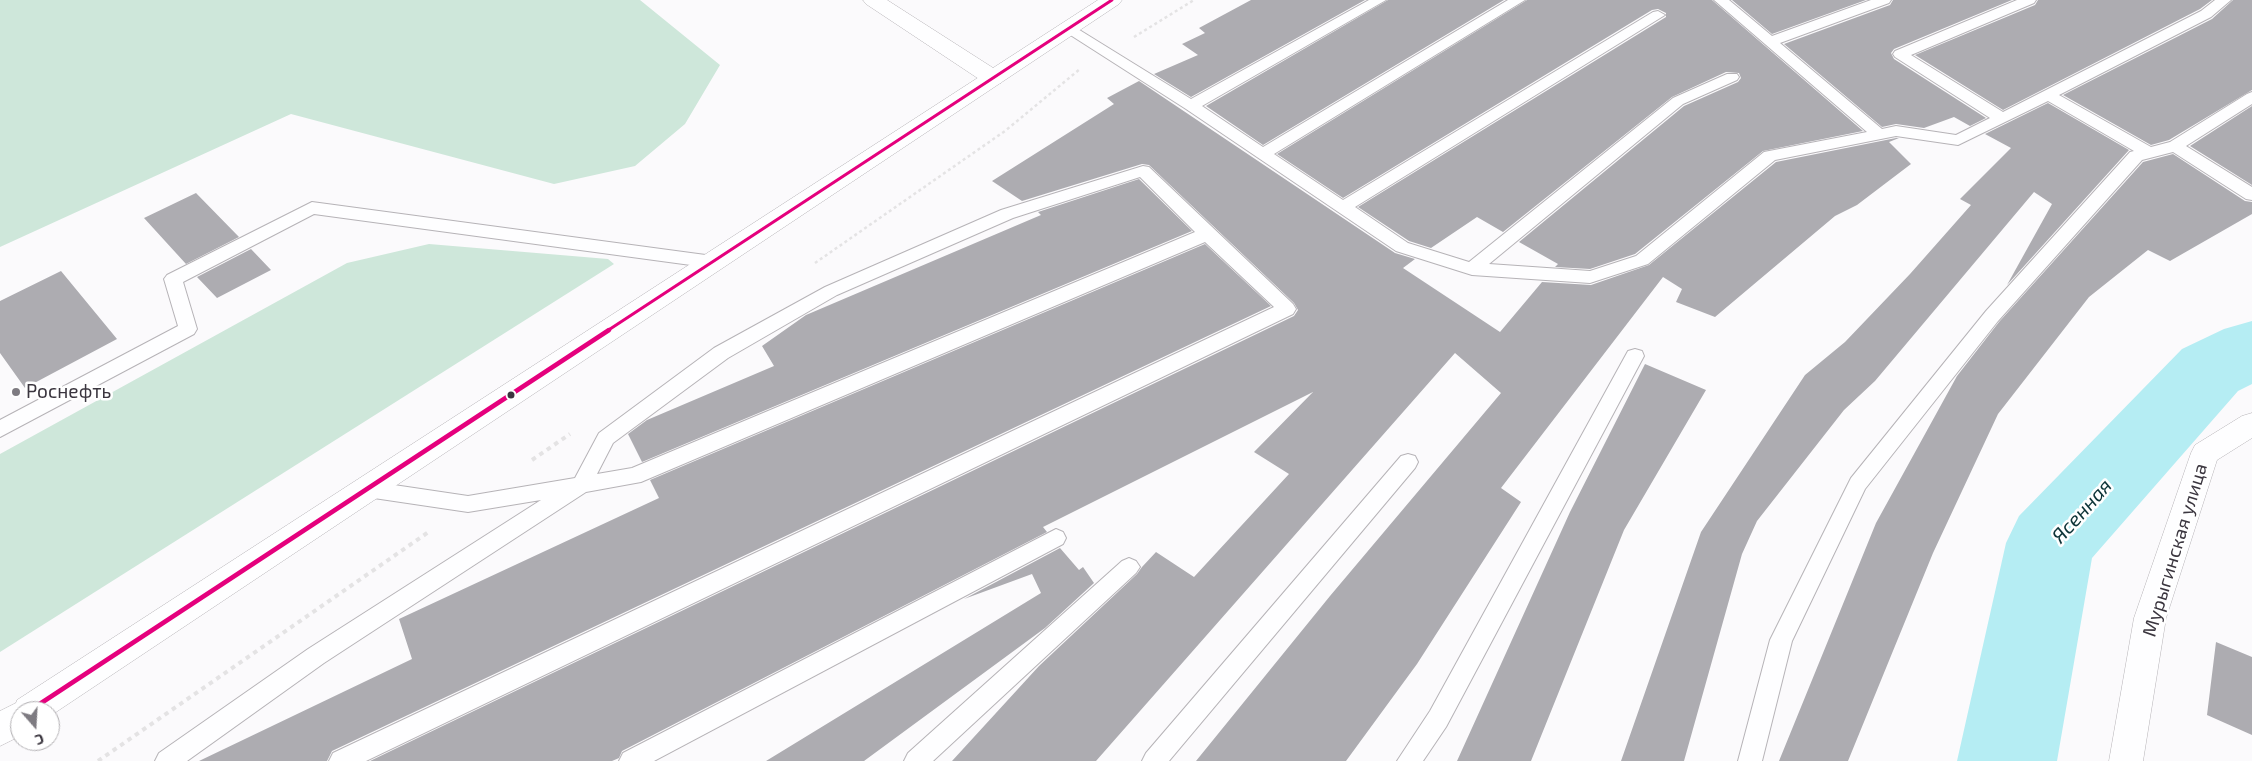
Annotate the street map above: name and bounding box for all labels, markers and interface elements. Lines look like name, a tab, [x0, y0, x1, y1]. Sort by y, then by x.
place label: Роснефть	[26, 381, 111, 403]
marker: Роснефть	[10, 386, 22, 398]
unlabelled marker	[506, 390, 516, 400]
street label: Мурыгинская улица	[2138, 461, 2212, 639]
water label: Ясенная	[2047, 474, 2117, 548]
north arrow	[10, 701, 60, 751]
text: С	[33, 730, 46, 749]

